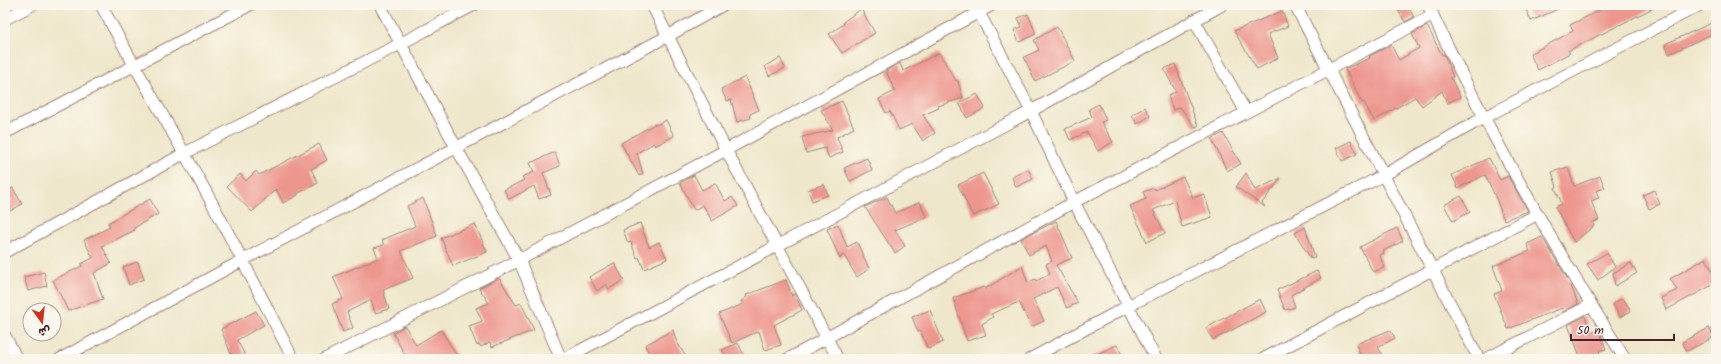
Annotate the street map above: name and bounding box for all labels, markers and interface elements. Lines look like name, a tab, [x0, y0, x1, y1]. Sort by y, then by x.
north arrow	[22, 302, 62, 342]
scale bar	[1571, 316, 1674, 342]
text: ش	[36, 320, 53, 341]
text: 50 m	[1577, 321, 1604, 340]

